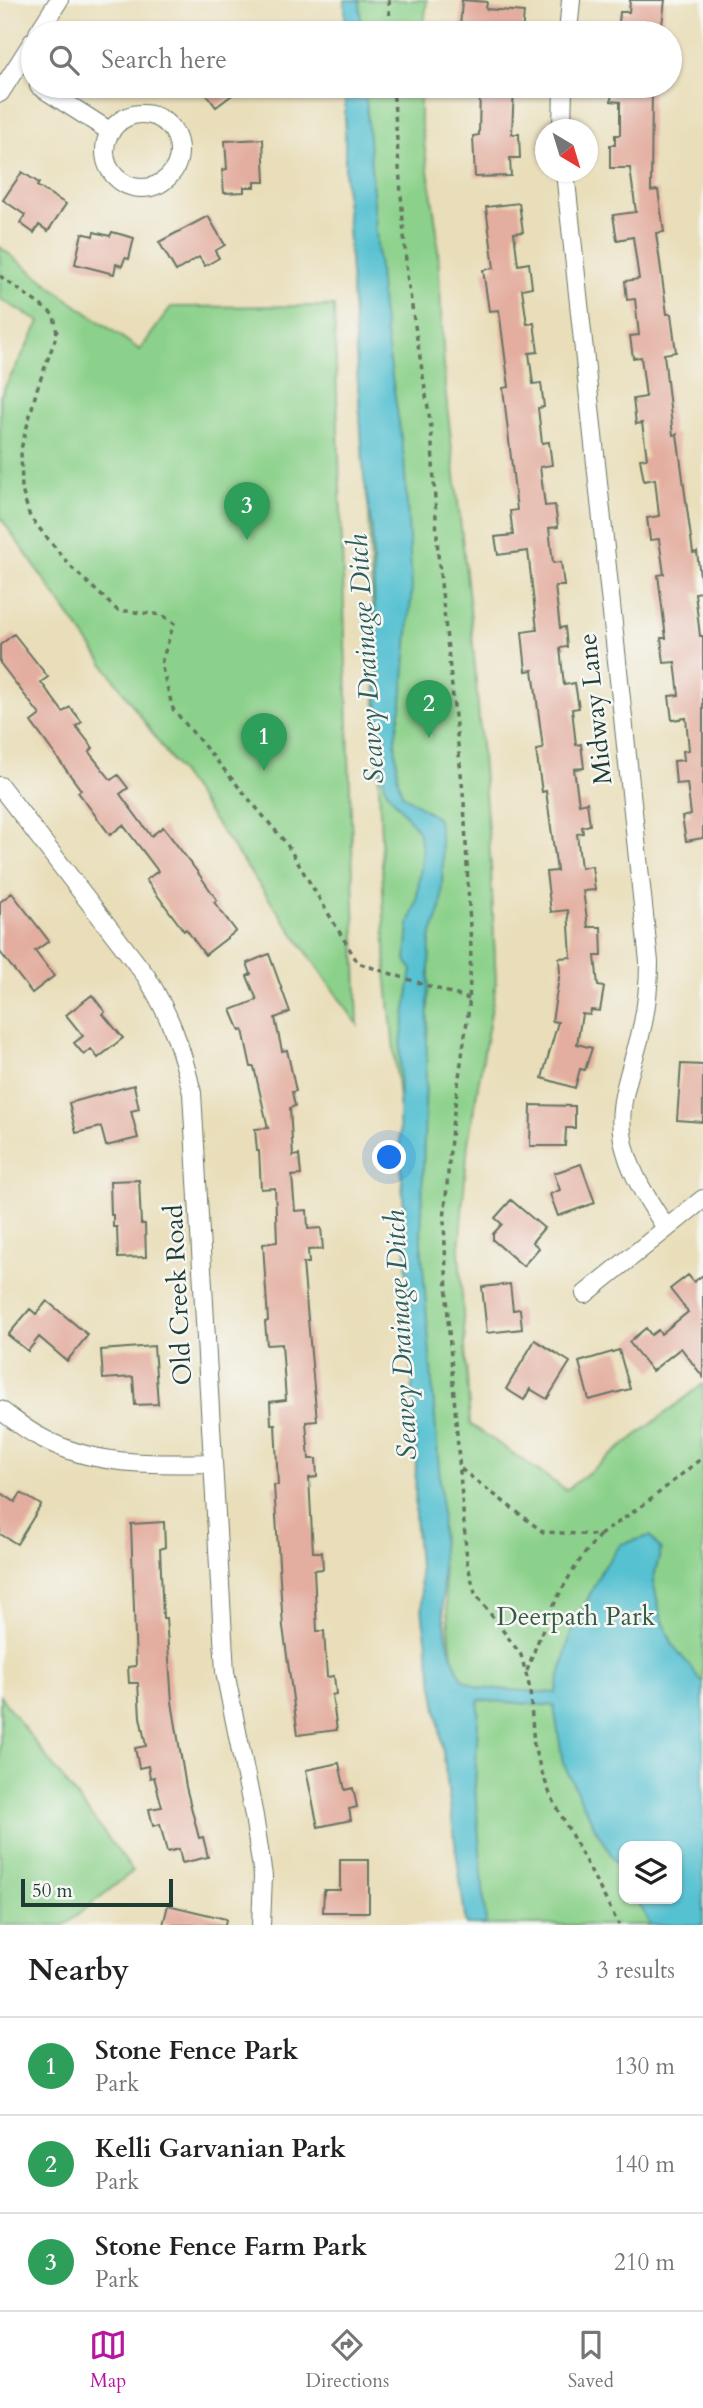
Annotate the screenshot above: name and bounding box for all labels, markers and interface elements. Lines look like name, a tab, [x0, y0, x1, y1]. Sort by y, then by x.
search box	[21, 21, 682, 98]
icon: search	[45, 41, 83, 79]
text: Search here	[101, 42, 227, 77]
north arrow	[535, 119, 598, 182]
pin: 3	[224, 482, 270, 540]
water label: Seavey Drainage Ditch	[338, 532, 394, 785]
street label: Midway Lane	[570, 632, 620, 786]
pin: 2	[406, 680, 452, 738]
pin: 1	[241, 713, 287, 771]
your location	[372, 1140, 406, 1174]
street label: Old Creek Road	[156, 1204, 200, 1386]
water label: Seavey Drainage Ditch	[375, 1208, 427, 1461]
park label: Deerpath Park	[497, 1599, 655, 1634]
map controls	[619, 1841, 682, 1904]
button: layers	[619, 1841, 682, 1904]
scale bar	[21, 1876, 173, 1908]
text: 50 m	[32, 1878, 73, 1904]
text: Nearby	[28, 1950, 129, 1991]
text: 3 results	[597, 1955, 675, 1986]
text: Stone Fence Park	[95, 2033, 299, 2068]
text: 1	[45, 2051, 57, 2082]
text: 130 m	[614, 2051, 675, 2082]
text: Park	[95, 2068, 139, 2099]
text: Kelli Garvanian Park	[95, 2131, 346, 2166]
text: 2	[45, 2149, 57, 2180]
text: 140 m	[614, 2149, 675, 2180]
text: Park	[95, 2166, 139, 2197]
text: Stone Fence Farm Park	[95, 2229, 367, 2264]
text: 3	[45, 2247, 57, 2278]
text: 210 m	[614, 2247, 675, 2278]
text: Park	[95, 2264, 139, 2295]
tab: Map	[89, 2326, 127, 2394]
tab: Directions	[306, 2326, 389, 2394]
tab: Saved	[568, 2326, 614, 2394]

